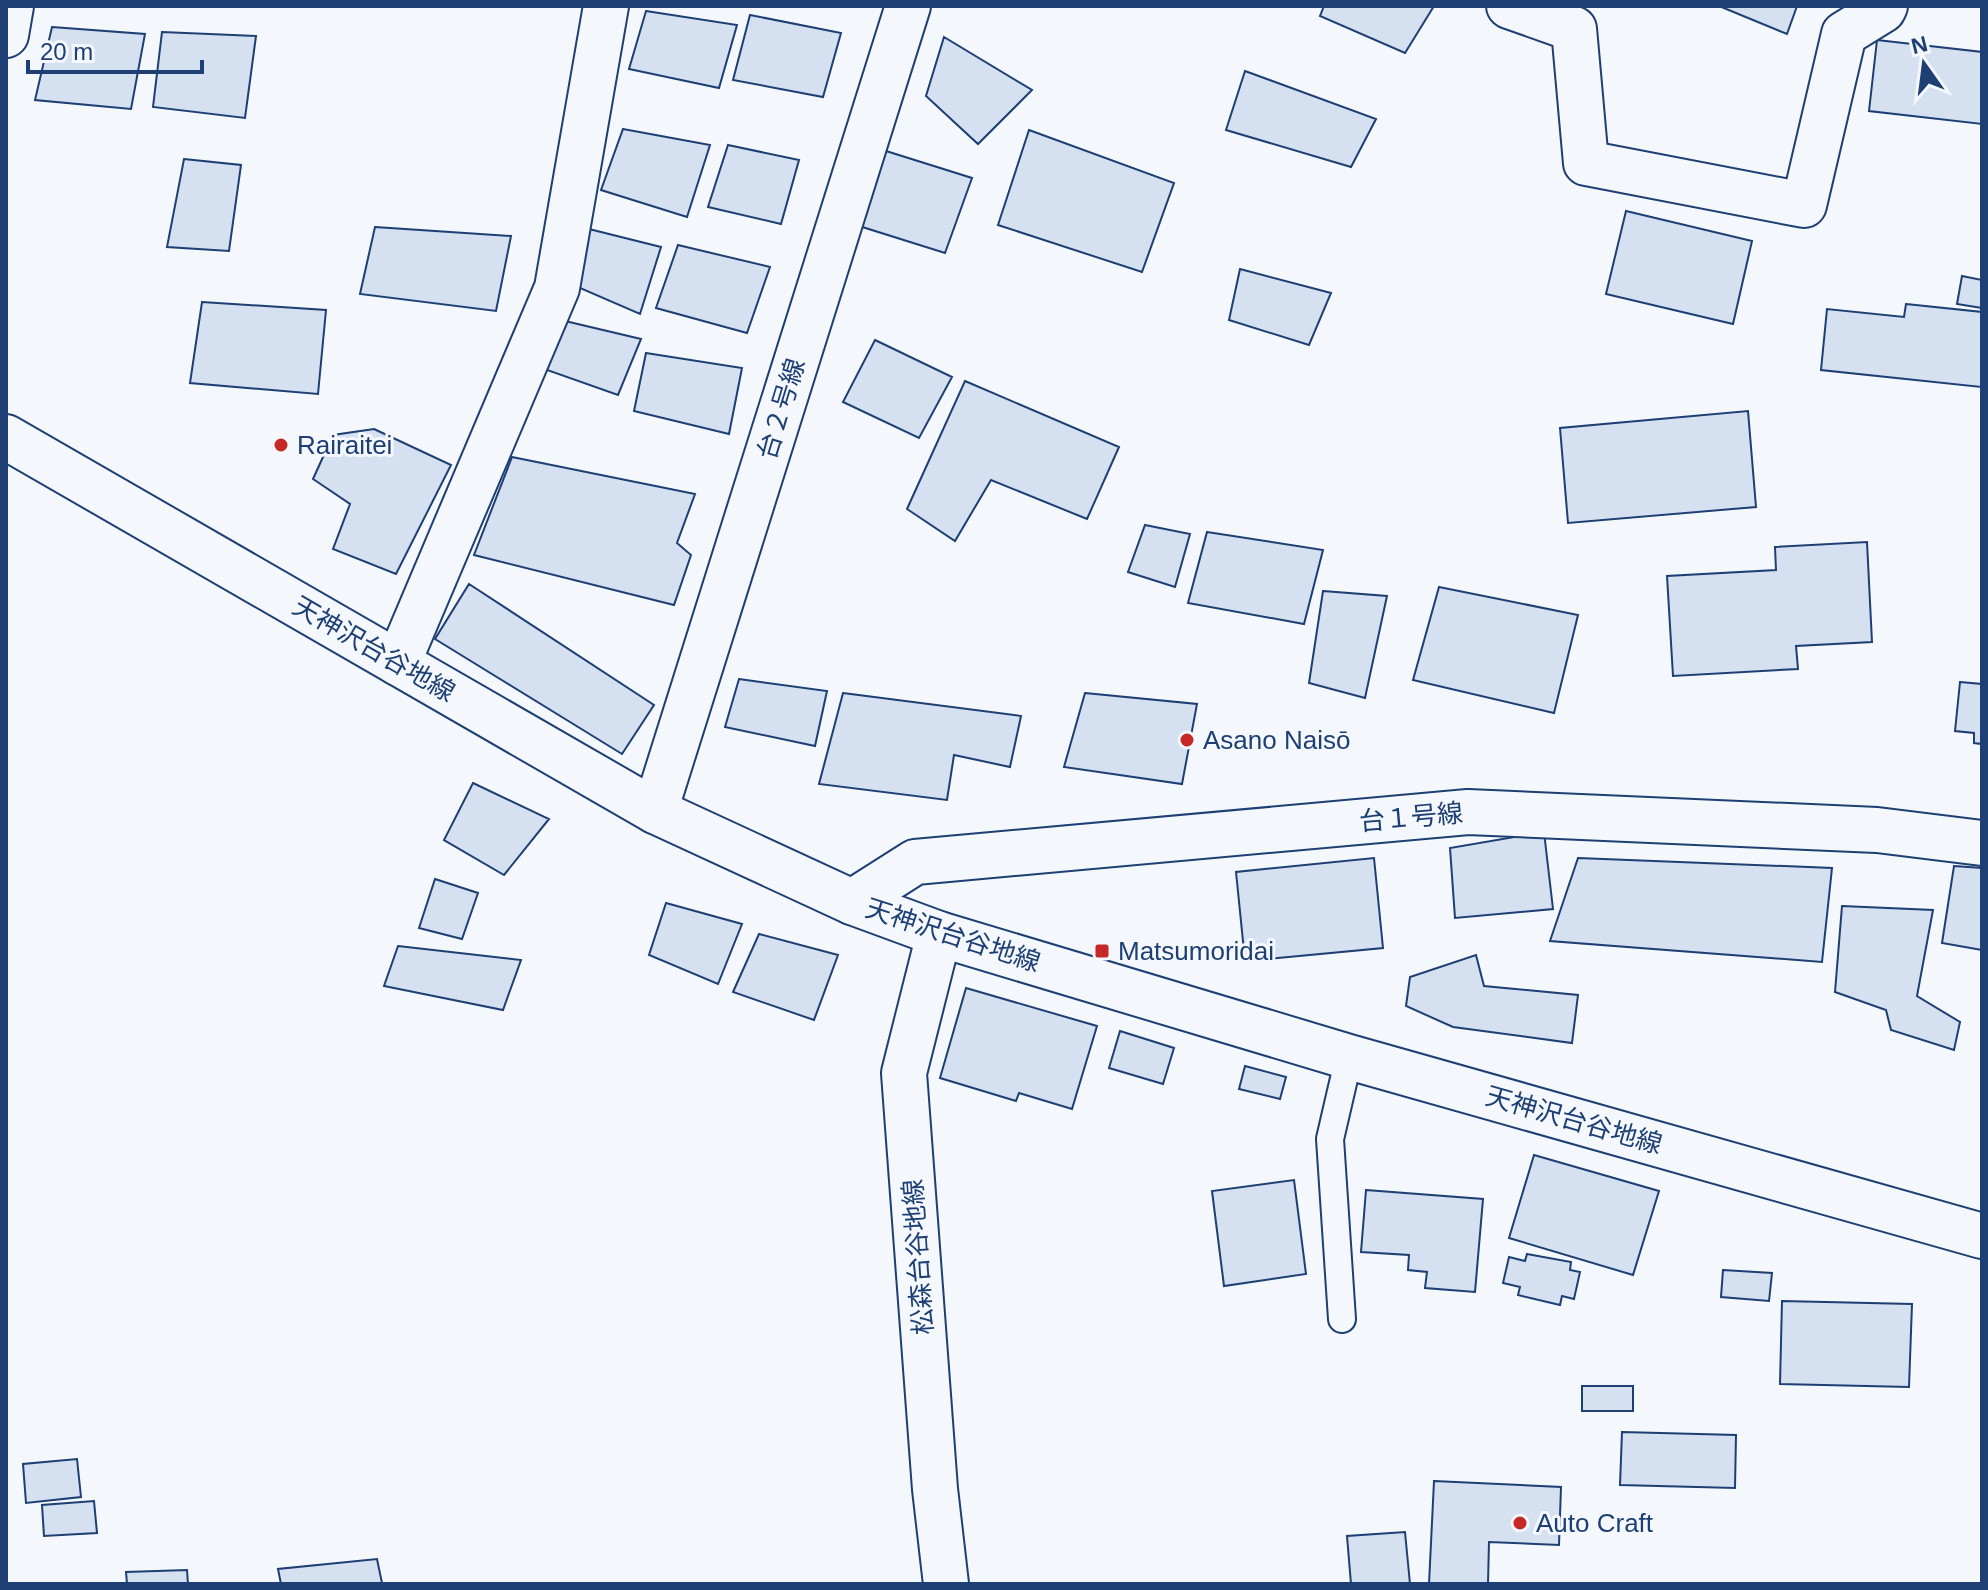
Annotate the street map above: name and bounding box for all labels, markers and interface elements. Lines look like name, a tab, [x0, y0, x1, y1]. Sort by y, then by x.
scale bar	[28, 24, 202, 74]
north arrow	[1884, 24, 1964, 104]
text: N	[1909, 31, 1930, 59]
text: 20 m	[40, 38, 93, 65]
street label: 台２号線	[751, 355, 811, 463]
place label: Rairaitei	[297, 430, 392, 460]
marker: Rairaitei	[272, 436, 290, 454]
street label: 天神沢台谷地線	[288, 591, 460, 707]
place label: Asano Naisō	[1203, 725, 1350, 755]
marker: Asano Naisō	[1178, 731, 1196, 749]
street label: 台１号線	[1358, 798, 1464, 836]
street label: 天神沢台谷地線	[862, 893, 1044, 977]
place label: Matsumoridai	[1118, 936, 1274, 966]
marker: Matsumoridai	[1093, 942, 1111, 960]
street label: 天神沢台谷地線	[1482, 1080, 1666, 1160]
street label: 松森台谷地線	[898, 1178, 938, 1336]
place label: Auto Craft	[1536, 1508, 1654, 1538]
marker: Auto Craft	[1511, 1514, 1529, 1532]

